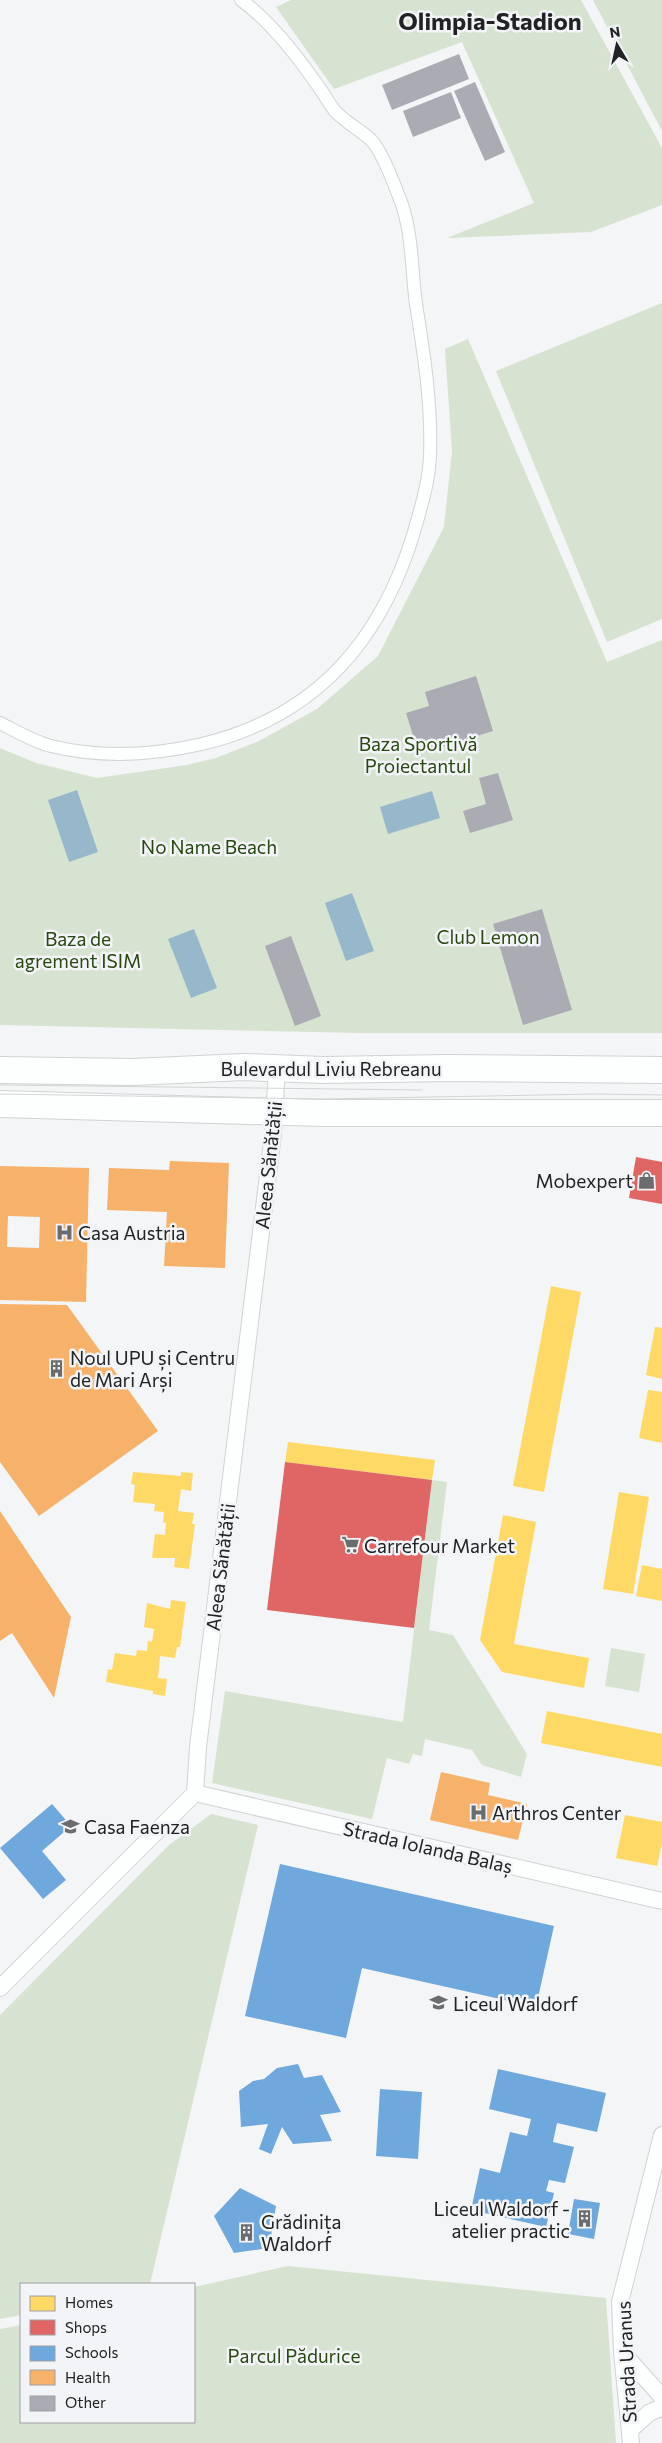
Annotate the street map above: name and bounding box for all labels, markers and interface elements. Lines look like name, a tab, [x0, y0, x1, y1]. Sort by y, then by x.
district label: Olimpia-Stadion	[398, 6, 582, 35]
north arrow	[592, 20, 642, 70]
text: N	[608, 22, 621, 41]
park label: Baza Sportivă Proiectantul	[359, 732, 477, 777]
park label: No Name Beach	[141, 835, 277, 858]
park label: Club Lemon	[436, 925, 540, 948]
park label: Baza de agrement ISIM	[15, 927, 141, 972]
street label: Bulevardul Liviu Rebreanu	[220, 1057, 442, 1080]
street label: Aleea Sănătății	[250, 1100, 288, 1230]
place label: Mobexpert	[535, 1169, 633, 1192]
shop icon: Mobexpert	[637, 1170, 657, 1190]
place label: Casa Austria	[78, 1221, 186, 1244]
hospital icon: Casa Austria	[54, 1222, 74, 1242]
place label: Noul UPU și Centru de Mari Arși	[70, 1346, 235, 1393]
building icon: Noul UPU și Centru de Mari Arși	[46, 1358, 66, 1378]
street label: Aleea Sănătății	[201, 1502, 241, 1632]
place label: Carrefour Market	[364, 1534, 515, 1557]
supermarket icon: Carrefour Market	[340, 1535, 360, 1555]
place label: Arthros Center	[492, 1801, 622, 1824]
hospital icon: Arthros Center	[468, 1802, 488, 1822]
place label: Casa Faenza	[84, 1815, 190, 1838]
school or university icon: Casa Faenza	[60, 1816, 80, 1836]
street label: Strada Iolanda Balaș	[341, 1816, 515, 1880]
place label: Liceul Waldorf	[453, 1992, 578, 2015]
school or university icon: Liceul Waldorf	[429, 1993, 449, 2013]
place label: Liceul Waldorf - atelier practic	[434, 2197, 570, 2242]
building icon: Liceul Waldorf - atelier practic	[574, 2209, 594, 2229]
place label: Grădinița Waldorf	[261, 2210, 342, 2255]
building icon: Grădinița Waldorf	[237, 2222, 257, 2242]
legend	[20, 2283, 195, 2423]
text: Homes	[65, 2293, 113, 2311]
street label: Strada Uranus	[611, 2300, 641, 2424]
text: Shops	[65, 2318, 107, 2336]
text: Schools	[65, 2343, 119, 2361]
park label: Parcul Pădurice	[228, 2344, 360, 2367]
text: Health	[65, 2368, 111, 2386]
text: Other	[65, 2393, 106, 2411]

